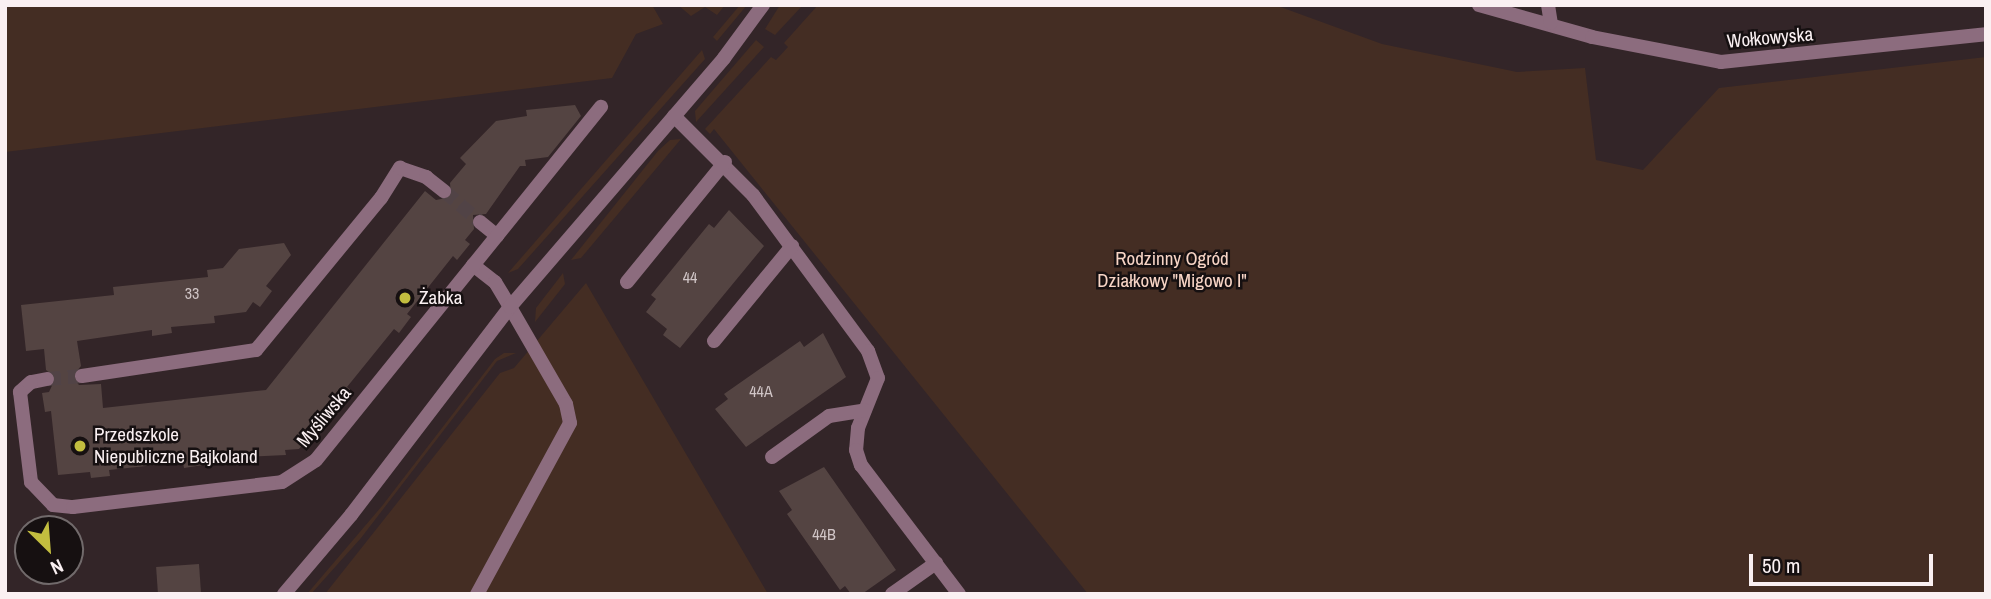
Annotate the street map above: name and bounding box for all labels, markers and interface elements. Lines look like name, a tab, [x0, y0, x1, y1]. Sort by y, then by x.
street label: Wołkowyska	[1726, 23, 1814, 53]
park label: Rodzinny Ogród Działkowy "Migowo I"	[1097, 248, 1247, 292]
house number: 44	[683, 267, 697, 287]
house number: 33	[185, 283, 199, 303]
place label: Żabka	[419, 287, 462, 309]
marker: Żabka	[397, 290, 413, 306]
house number: 44A	[749, 381, 773, 401]
street label: Myśliwska	[292, 382, 356, 452]
place label: Przedszkole Niepubliczne Bajkoland	[94, 424, 258, 468]
marker: Przedszkole Niepubliczne Bajkoland	[72, 438, 88, 454]
north arrow	[14, 515, 84, 585]
house number: 44B	[812, 524, 836, 544]
scale bar	[1753, 540, 1937, 584]
text: 50 m	[1762, 551, 1800, 580]
text: N	[46, 553, 68, 581]

